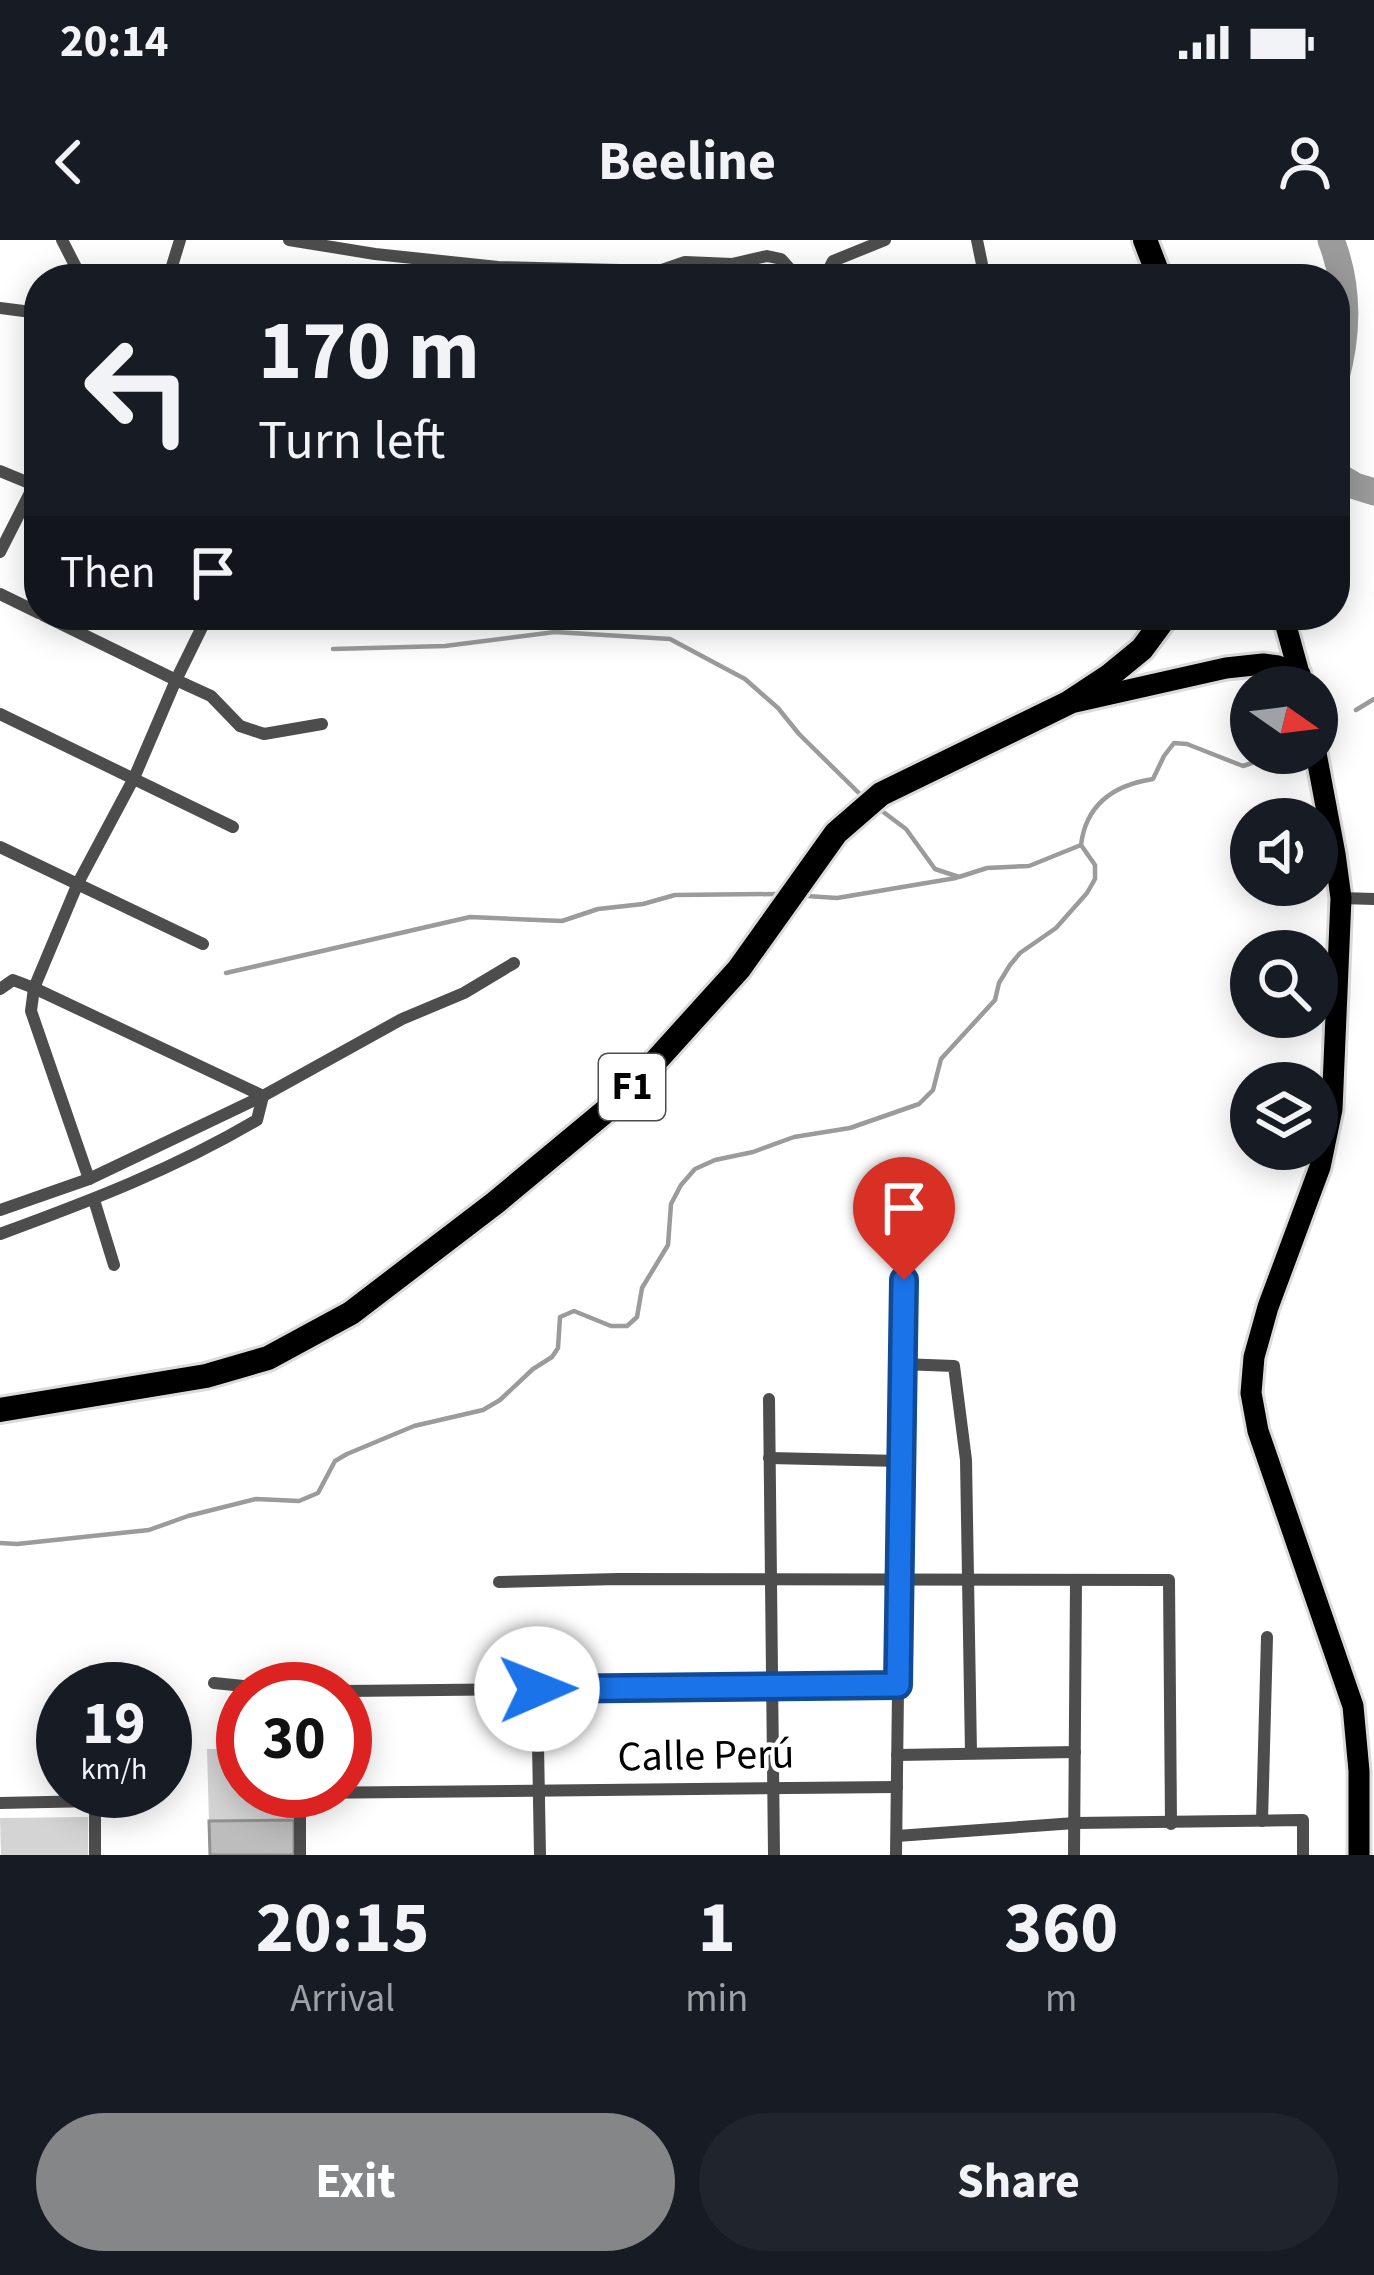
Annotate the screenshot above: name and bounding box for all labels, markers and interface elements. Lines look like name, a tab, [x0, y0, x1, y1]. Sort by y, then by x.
text: 20:14	[60, 10, 169, 74]
text: Beeline	[598, 124, 776, 201]
icon: back	[36, 129, 102, 195]
icon: person	[1272, 129, 1338, 195]
text: 170 m	[258, 292, 480, 412]
icon: left	[60, 312, 216, 468]
text: Turn left	[258, 403, 445, 480]
icon: arrive	[180, 540, 246, 606]
text: Then	[60, 541, 156, 605]
north arrow	[1230, 666, 1338, 774]
map controls	[1230, 666, 1338, 1170]
button: sound	[1230, 798, 1338, 906]
button: search	[1230, 930, 1338, 1038]
road number: F1	[599, 1054, 665, 1120]
button: layers	[1230, 1062, 1338, 1170]
pin	[853, 1157, 955, 1280]
icon: arrive	[871, 1175, 937, 1241]
position arrow	[474, 1626, 600, 1752]
speed limit sign: 30	[216, 1662, 372, 1818]
text: 19	[82, 1682, 146, 1767]
street label: Calle Perú	[617, 1724, 795, 1788]
text: km/h	[81, 1748, 147, 1791]
text: 20:15	[256, 1877, 429, 1980]
text: 1	[698, 1877, 736, 1980]
text: 360	[1004, 1877, 1118, 1980]
text: Arrival	[290, 1971, 395, 2027]
text: min	[685, 1971, 748, 2027]
text: m	[1045, 1971, 1077, 2027]
button: Exit	[36, 2113, 675, 2251]
button: Share	[699, 2113, 1338, 2251]

